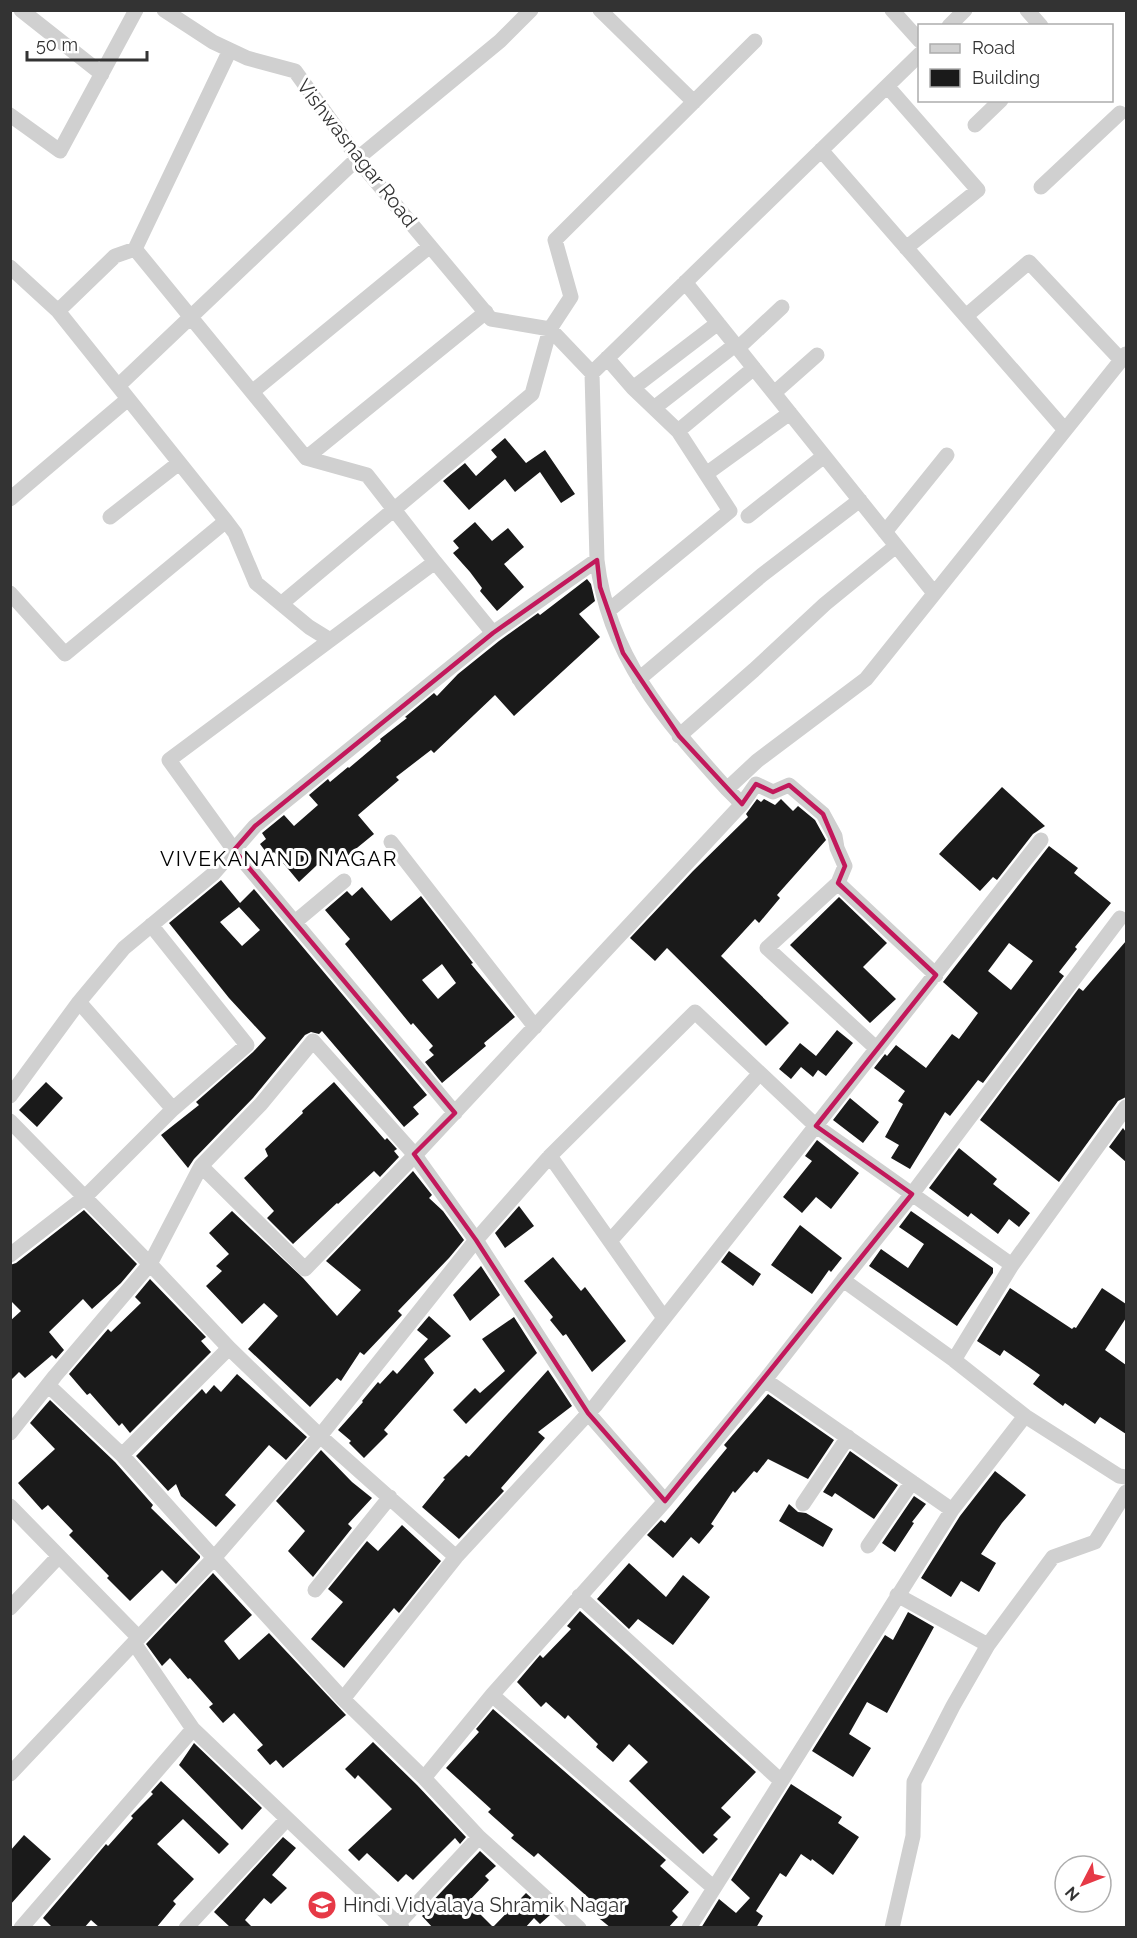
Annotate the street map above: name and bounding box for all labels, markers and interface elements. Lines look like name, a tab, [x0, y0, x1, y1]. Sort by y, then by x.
scale bar	[27, 24, 147, 62]
legend	[918, 24, 1113, 102]
text: 50 m	[36, 34, 78, 55]
text: Road	[972, 37, 1015, 58]
text: Building	[972, 67, 1040, 88]
street label: Vishwasnagar Road	[292, 74, 422, 232]
district label: VIVEKANAND NAGAR	[160, 846, 398, 871]
north arrow	[1053, 1854, 1113, 1914]
text: N	[1061, 1883, 1083, 1905]
school or university icon: Hindi Vidyalaya Shramik Nagar	[306, 1889, 338, 1921]
place label: Hindi Vidyalaya Shramik Nagar	[343, 1893, 626, 1917]

